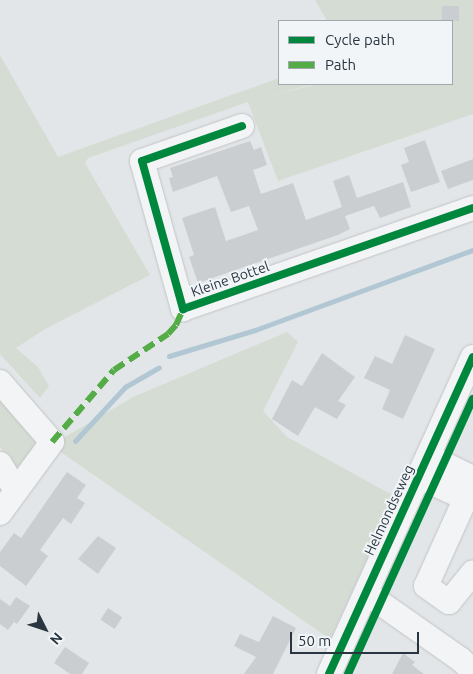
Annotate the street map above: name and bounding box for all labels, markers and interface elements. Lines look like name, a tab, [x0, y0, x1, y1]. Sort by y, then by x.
legend	[278, 20, 453, 85]
text: Cycle path	[325, 31, 395, 48]
text: Path	[325, 56, 356, 73]
street label: Kleine Bottel	[189, 258, 271, 300]
street label: Helmondseweg	[361, 462, 417, 558]
north arrow	[20, 604, 70, 654]
scale bar	[293, 622, 422, 654]
text: N	[47, 630, 66, 648]
text: 50 m	[298, 632, 331, 649]

